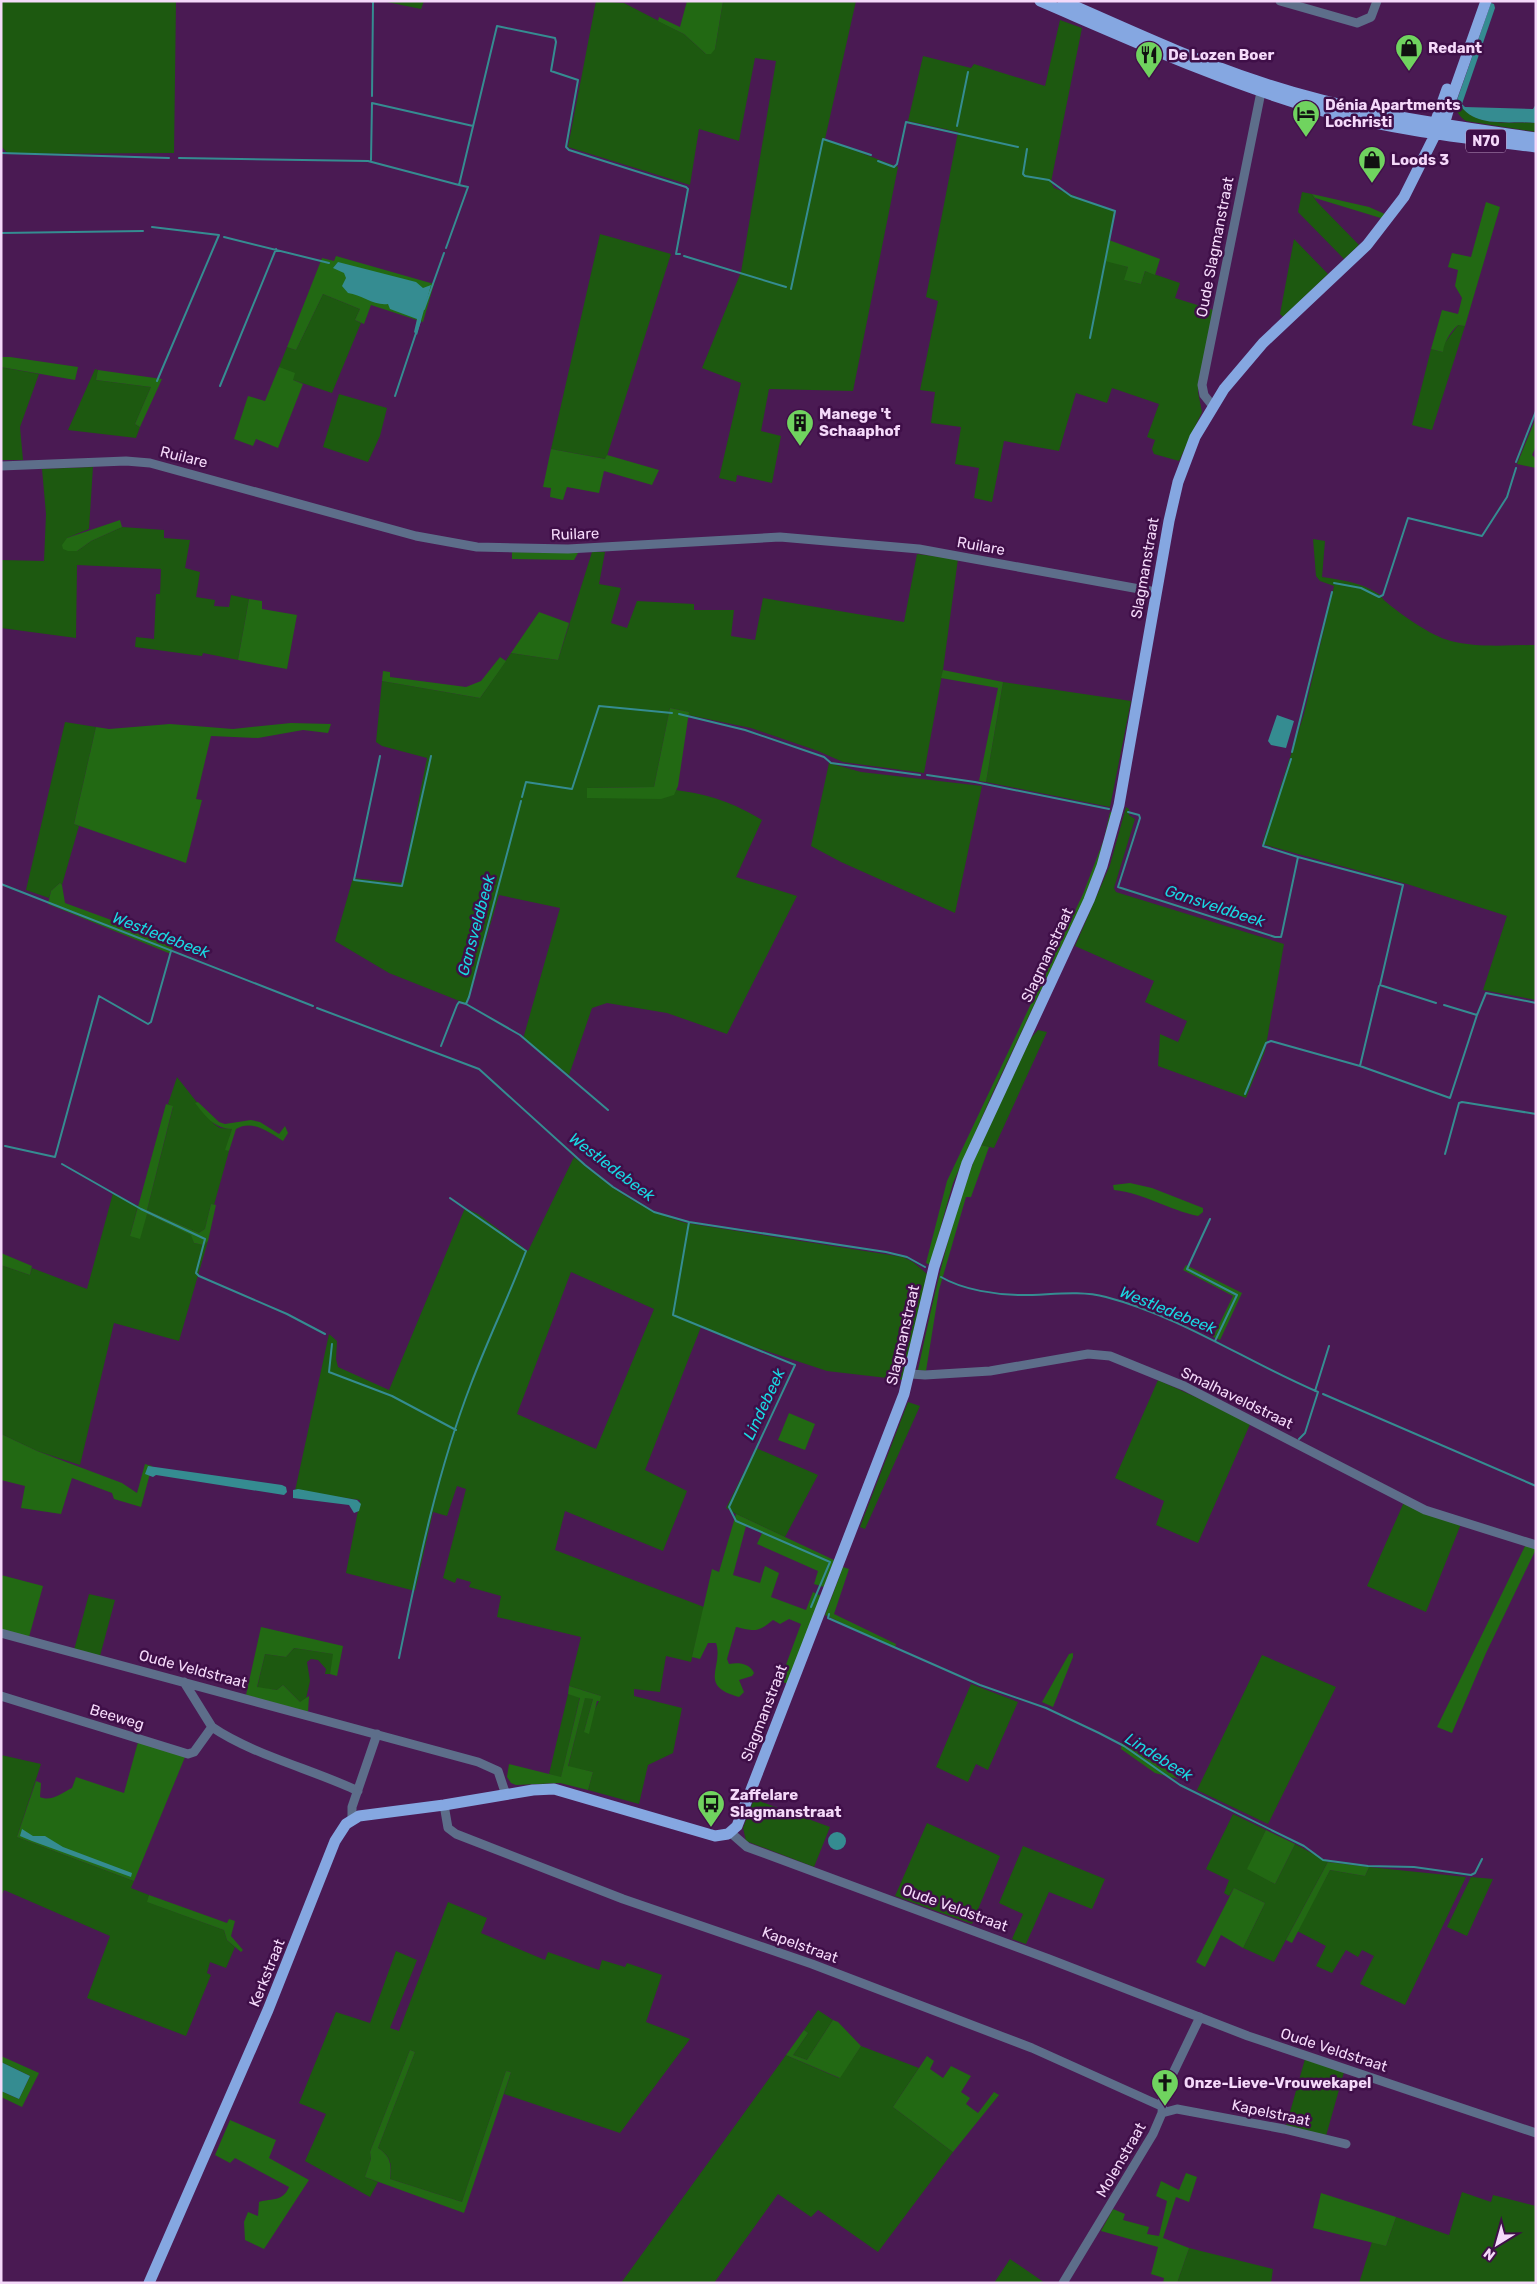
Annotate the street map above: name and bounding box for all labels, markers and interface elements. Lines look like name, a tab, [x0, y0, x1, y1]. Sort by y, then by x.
shop icon: Redant	[1394, 33, 1424, 72]
place label: Redant	[1428, 39, 1482, 57]
restaurant icon: De Lozen Boer	[1134, 40, 1164, 79]
place label: De Lozen Boer	[1168, 46, 1274, 64]
place label: Dénia Apartments Lochristi	[1325, 96, 1461, 131]
hotel icon: Dénia Apartments Lochristi	[1291, 99, 1321, 138]
road number: N70	[1466, 130, 1506, 152]
shop icon: Loods 3	[1357, 145, 1387, 184]
place label: Loods 3	[1391, 151, 1449, 169]
street label: Oude Slagmanstraat	[1193, 175, 1237, 319]
place label: Manege 't Schaaphof	[819, 405, 901, 440]
building icon: Manege 't Schaaphof	[785, 408, 815, 447]
street label: Ruilare	[158, 442, 210, 472]
street label: Slagmanstraat	[1127, 516, 1163, 620]
street label: Ruilare	[551, 524, 599, 544]
street label: Ruilare	[956, 533, 1006, 559]
water label: Gansveldbeek	[453, 871, 499, 978]
water label: Gansveldbeek	[1162, 881, 1268, 931]
street label: Slagmanstraat	[1017, 905, 1077, 1005]
water label: Westledebeek	[110, 908, 213, 963]
water label: Westledebeek	[565, 1129, 659, 1206]
water label: Westledebeek	[1117, 1282, 1220, 1338]
street label: Slagmanstraat	[883, 1283, 923, 1387]
street label: Smalhaveldstraat	[1178, 1363, 1296, 1433]
water label: Lindebeek	[739, 1365, 789, 1443]
street label: Oude Veldstraat	[137, 1646, 249, 1692]
street label: Slagmanstraat	[737, 1662, 791, 1764]
street label: Beeweg	[88, 1700, 146, 1734]
water label: Lindebeek	[1122, 1729, 1197, 1786]
place label: Zaffelare Slagmanstraat	[730, 1786, 841, 1821]
bus stop icon: Zaffelare Slagmanstraat	[696, 1789, 726, 1828]
street label: Oude Veldstraat	[900, 1881, 1010, 1936]
street label: Kapelstraat	[760, 1923, 841, 1967]
street label: Kerkstraat	[245, 1936, 289, 2010]
street label: Oude Veldstraat	[1278, 2024, 1390, 2076]
church icon: Onze-Lieve-Vrouwekapel	[1150, 2068, 1180, 2107]
place label: Onze-Lieve-Vrouwekapel	[1184, 2074, 1371, 2092]
street label: Kapelstraat	[1230, 2096, 1312, 2130]
street label: Molenstraat	[1092, 2119, 1150, 2200]
north arrow	[1472, 2219, 1522, 2269]
text: N	[1480, 2244, 1499, 2264]

